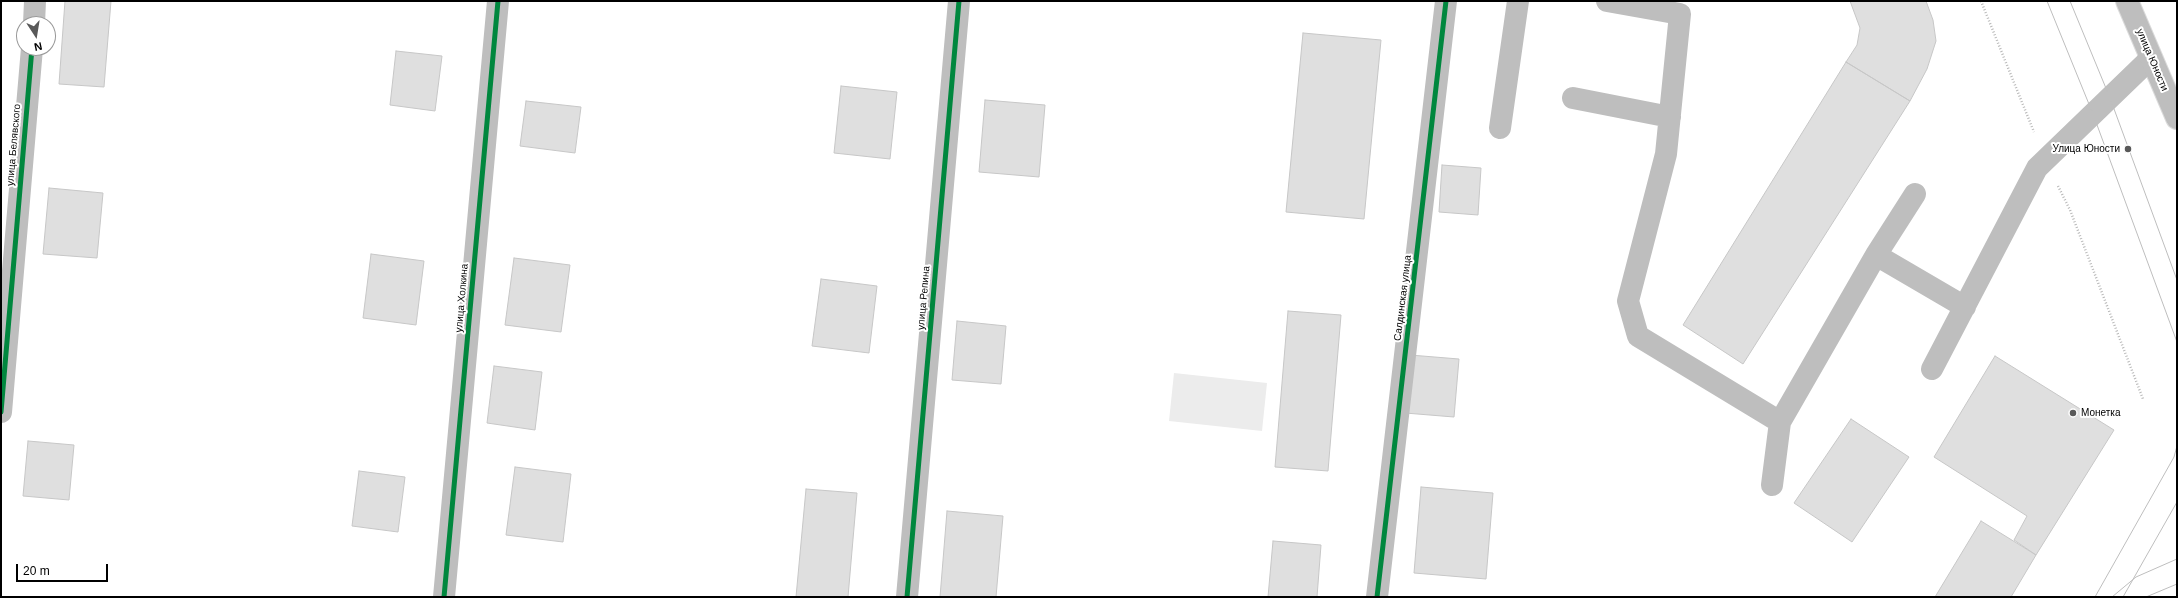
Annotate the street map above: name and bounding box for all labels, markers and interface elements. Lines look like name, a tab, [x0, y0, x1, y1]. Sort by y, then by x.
north arrow	[16, 16, 56, 56]
street label: улица Юности	[2133, 27, 2171, 93]
text: N	[33, 40, 43, 53]
street label: улица Белявского	[4, 103, 24, 187]
place label: Улица Юности	[2052, 143, 2120, 155]
marker: Улица Юности	[2123, 144, 2133, 154]
street label: Салдинская улица	[1392, 254, 1414, 342]
street label: улица Холкина	[453, 263, 471, 333]
street label: улица Репина	[915, 266, 933, 330]
place label: Монетка	[2081, 407, 2120, 419]
marker: Монетка	[2068, 408, 2078, 418]
scale bar	[18, 556, 110, 582]
text: 20 m	[23, 564, 50, 578]

